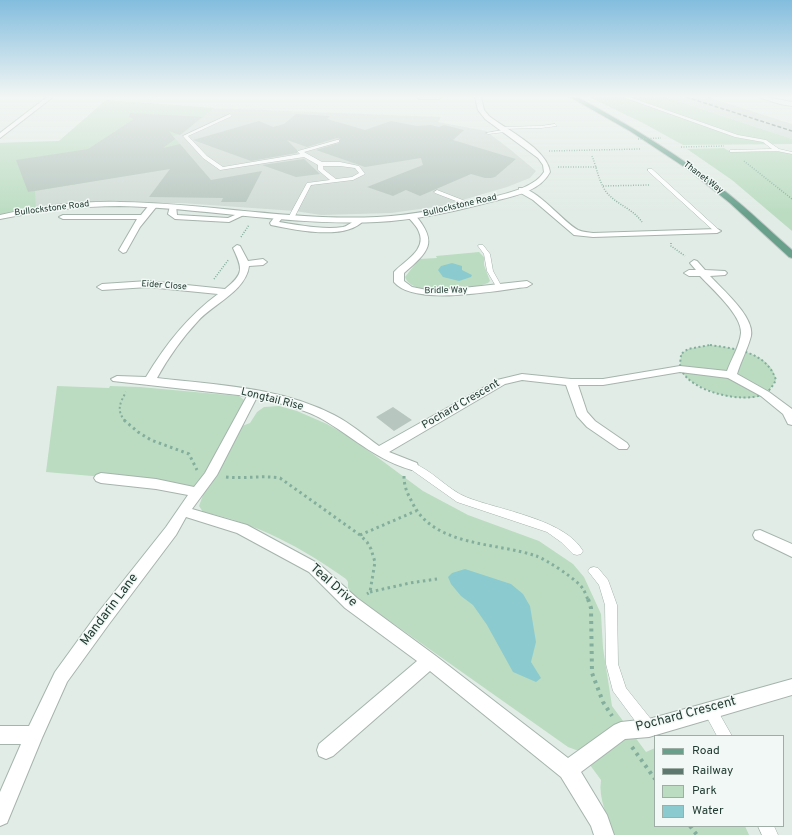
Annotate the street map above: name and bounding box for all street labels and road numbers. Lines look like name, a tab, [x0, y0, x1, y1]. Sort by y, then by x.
street label: Thanet Way	[681, 159, 725, 197]
street label: Bullockstone Road	[422, 192, 498, 220]
street label: Bullockstone Road	[14, 199, 90, 219]
street label: Eider Close	[141, 279, 187, 293]
street label: Bridle Way	[424, 285, 468, 297]
street label: Pochard Crescent	[420, 377, 502, 433]
street label: Longtail Rise	[239, 386, 305, 414]
street label: Teal Drive	[306, 561, 360, 611]
street label: Mandarin Lane	[78, 571, 142, 649]
street label: Pochard Crescent	[634, 694, 738, 736]

